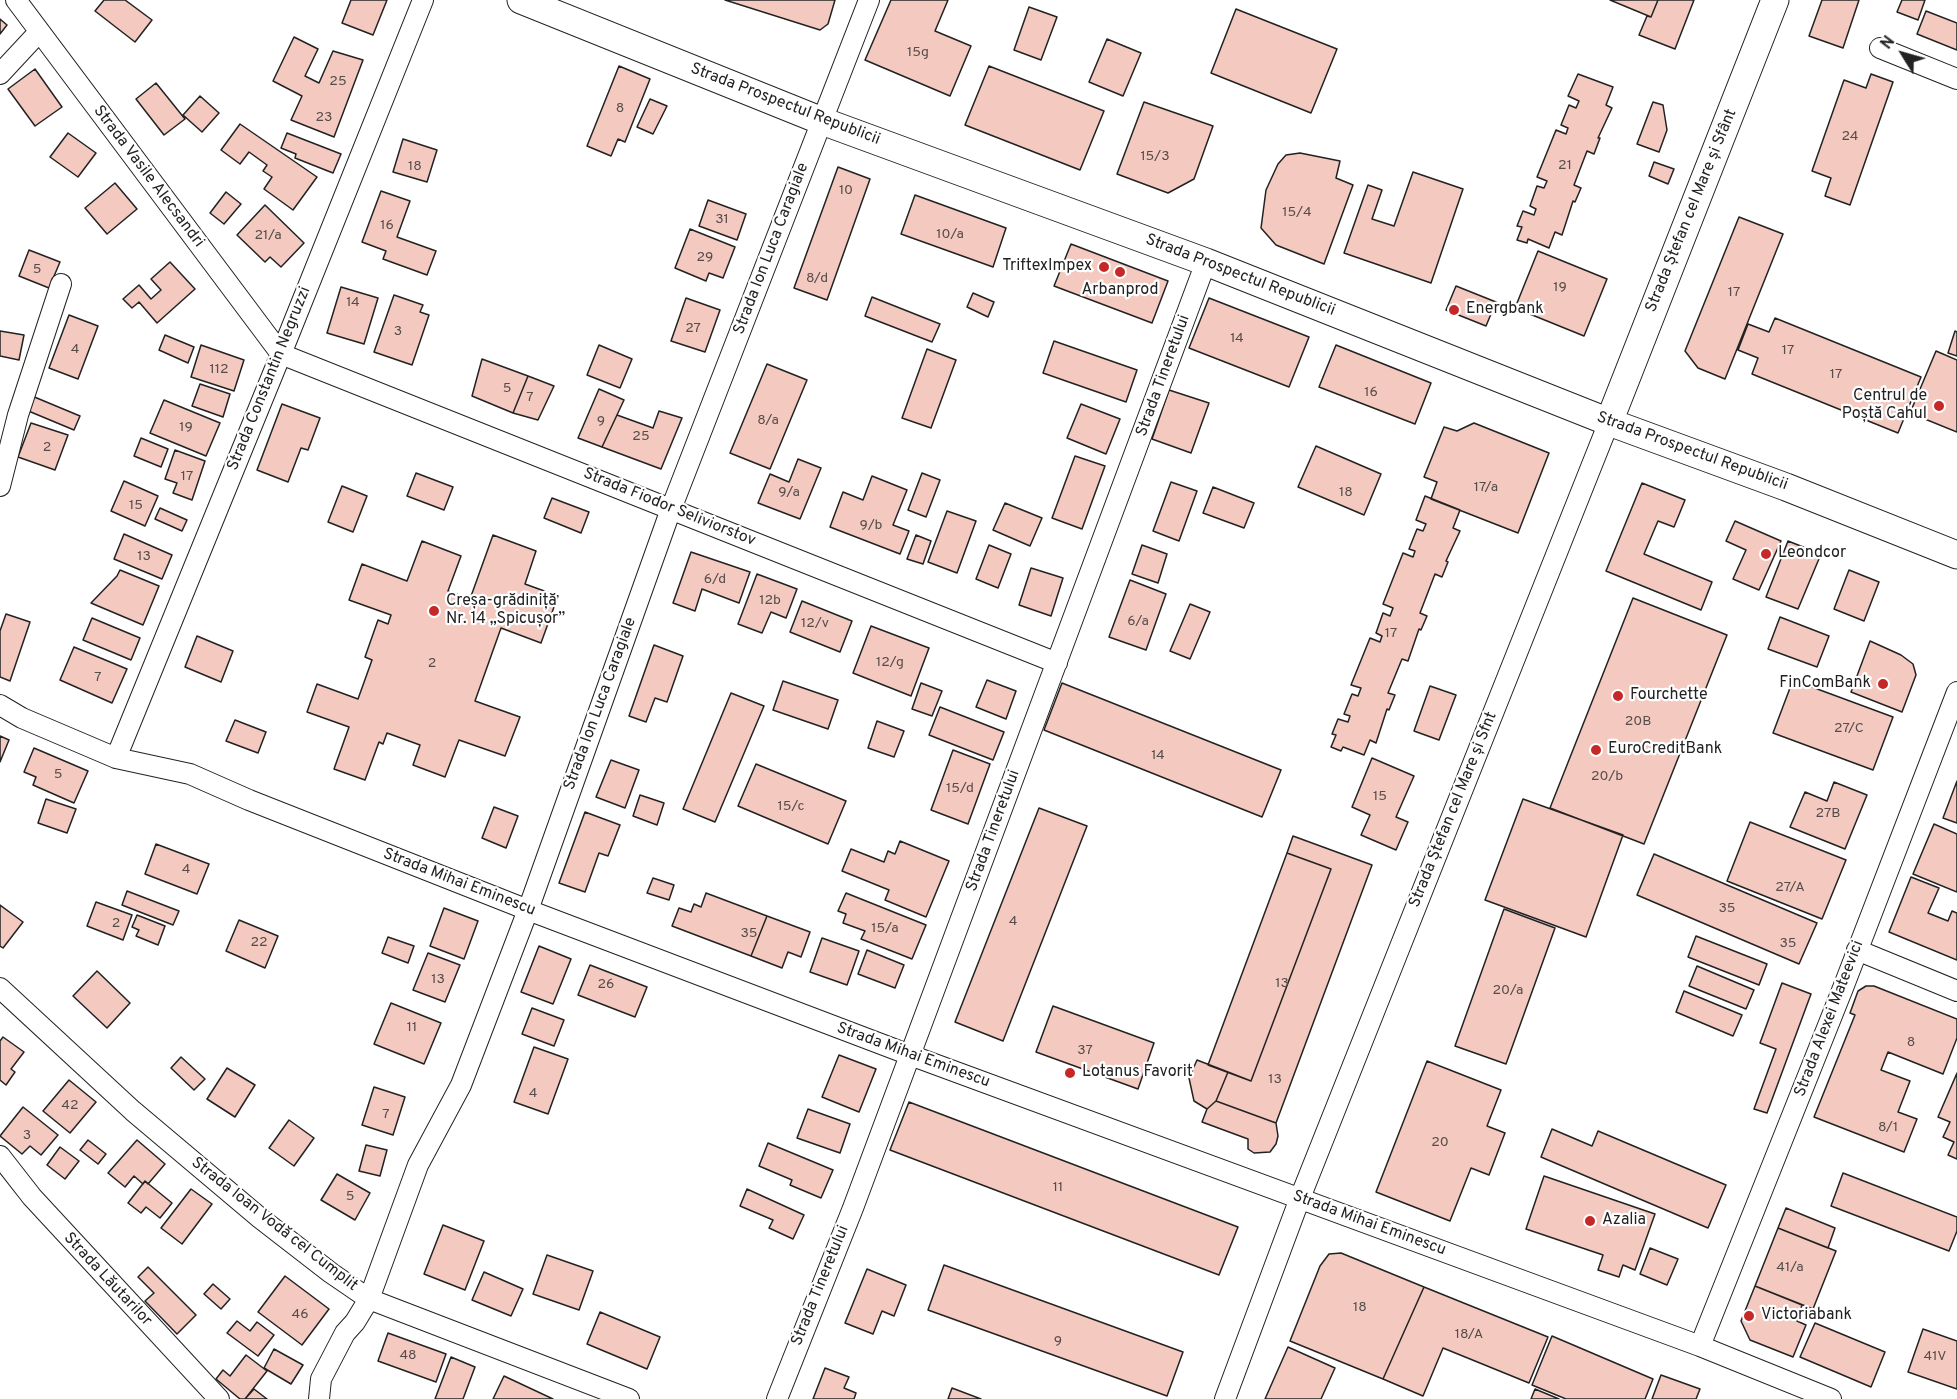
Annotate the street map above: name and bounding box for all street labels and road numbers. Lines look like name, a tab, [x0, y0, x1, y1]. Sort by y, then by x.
street label: Strada Prospectul Republicii	[687, 60, 883, 150]
street label: Strada Vasile Alecsandri	[88, 102, 208, 252]
street label: Strada Ștefan cel Mare și Sfânt	[1642, 107, 1742, 315]
street label: Strada Ion Luca Caragiale	[730, 160, 814, 338]
street label: Strada Prospectul Republicii	[1142, 231, 1338, 321]
street label: Strada Constantin Negruzzi	[224, 284, 316, 474]
street label: Strada Tineretului	[1133, 313, 1195, 439]
street label: Strada Prospectul Republicii	[1594, 408, 1790, 496]
street label: Strada Fiodor Seliviorstov	[580, 465, 758, 551]
street label: Strada Ion Luca Caragiale	[561, 615, 641, 793]
street label: Strada Ștefan cel Mare și Sfnt	[1406, 709, 1502, 911]
street label: Strada Tineretului	[963, 768, 1025, 894]
street label: Strada Mihai Eminescu	[380, 845, 538, 921]
street label: Strada Alexei Mateevici	[1791, 938, 1869, 1100]
street label: Strada Mihai Eminescu	[834, 1019, 992, 1093]
street label: Strada Ioan Vodă cel Cumplit	[187, 1154, 361, 1296]
street label: Strada Mihai Eminescu	[1290, 1187, 1448, 1261]
street label: Strada Tineretului	[788, 1223, 854, 1349]
street label: Strada Lăutarilor	[59, 1229, 155, 1331]

